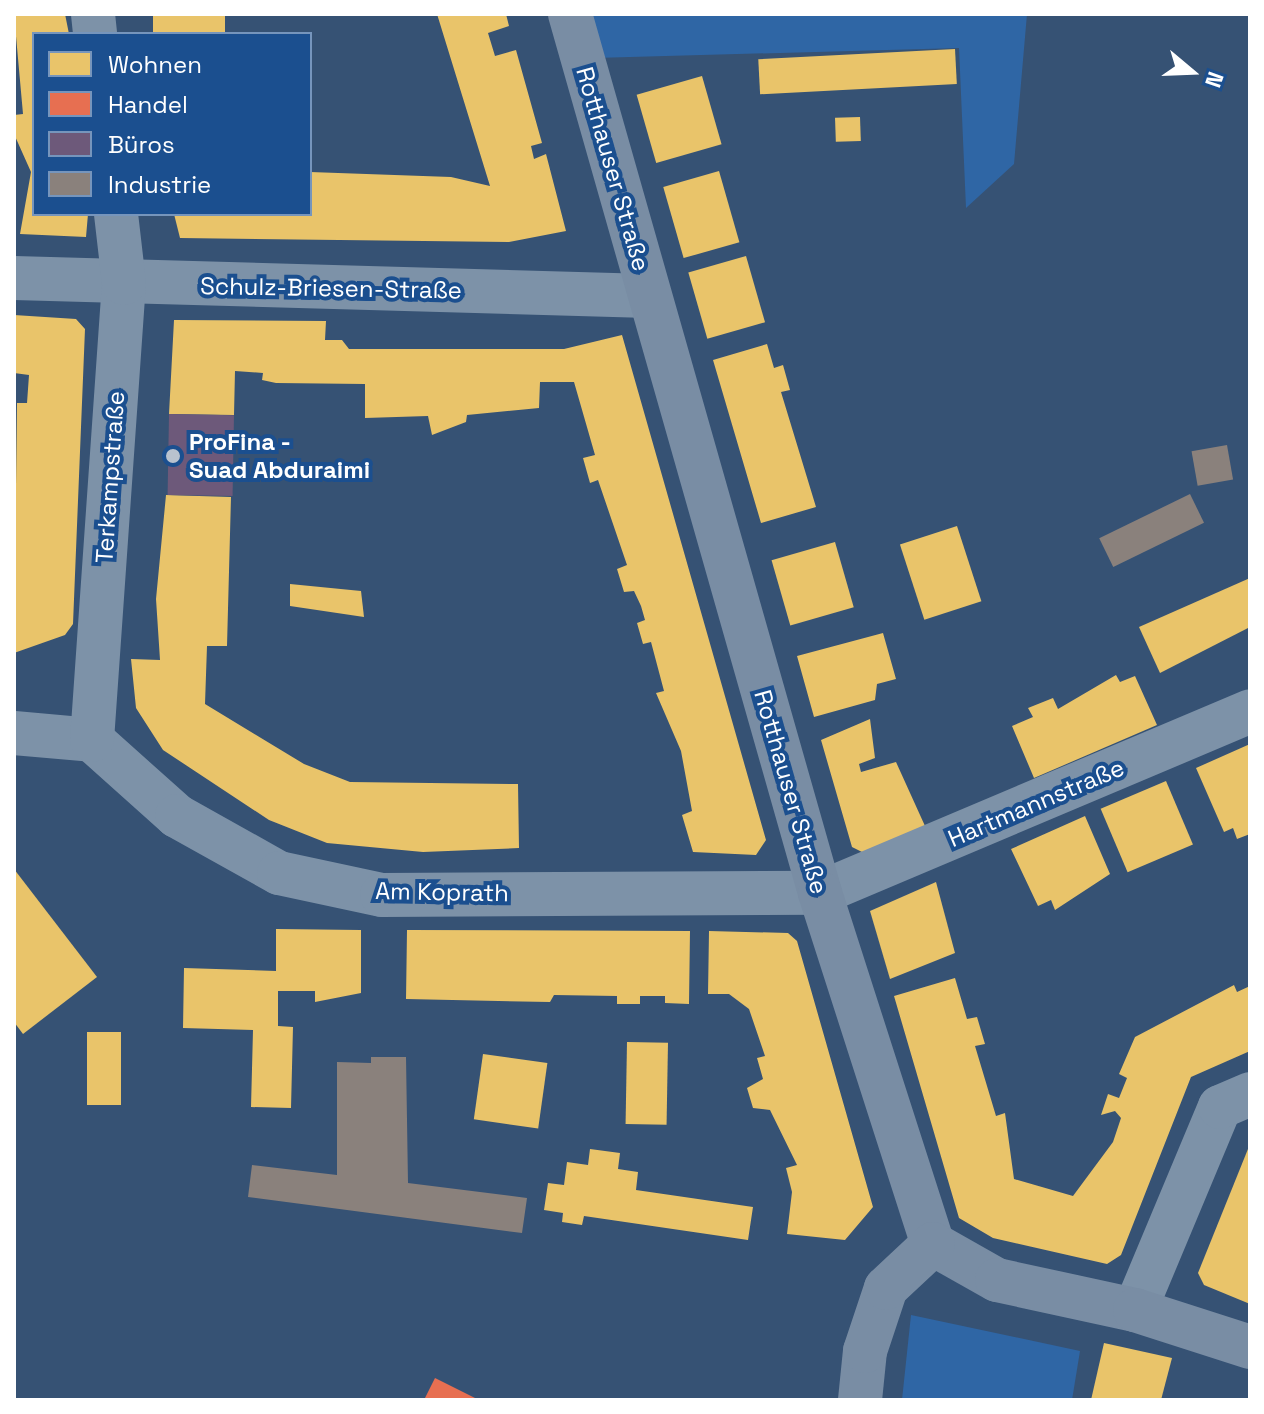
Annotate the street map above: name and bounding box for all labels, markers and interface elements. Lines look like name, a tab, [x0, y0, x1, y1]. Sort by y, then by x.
legend	[32, 32, 312, 216]
north arrow	[1152, 32, 1232, 112]
text: Wohnen	[108, 49, 202, 80]
street label: Rotthauser Straße	[570, 64, 656, 274]
text: N	[1199, 68, 1230, 91]
text: Handel	[108, 89, 188, 120]
text: Büros	[108, 129, 175, 160]
text: Industrie	[108, 169, 211, 200]
street label: Schulz-Briesen-Straße	[200, 271, 462, 305]
street label: Terkampstraße	[90, 390, 130, 564]
place label: ProFina - Suad Abduraimi	[189, 428, 370, 484]
marker: ProFina - Suad Abduraimi	[164, 447, 182, 465]
street label: Rotthauser Straße	[748, 687, 834, 897]
street label: Hartmannstraße	[944, 753, 1128, 853]
street label: Am Koprath	[375, 876, 509, 908]

